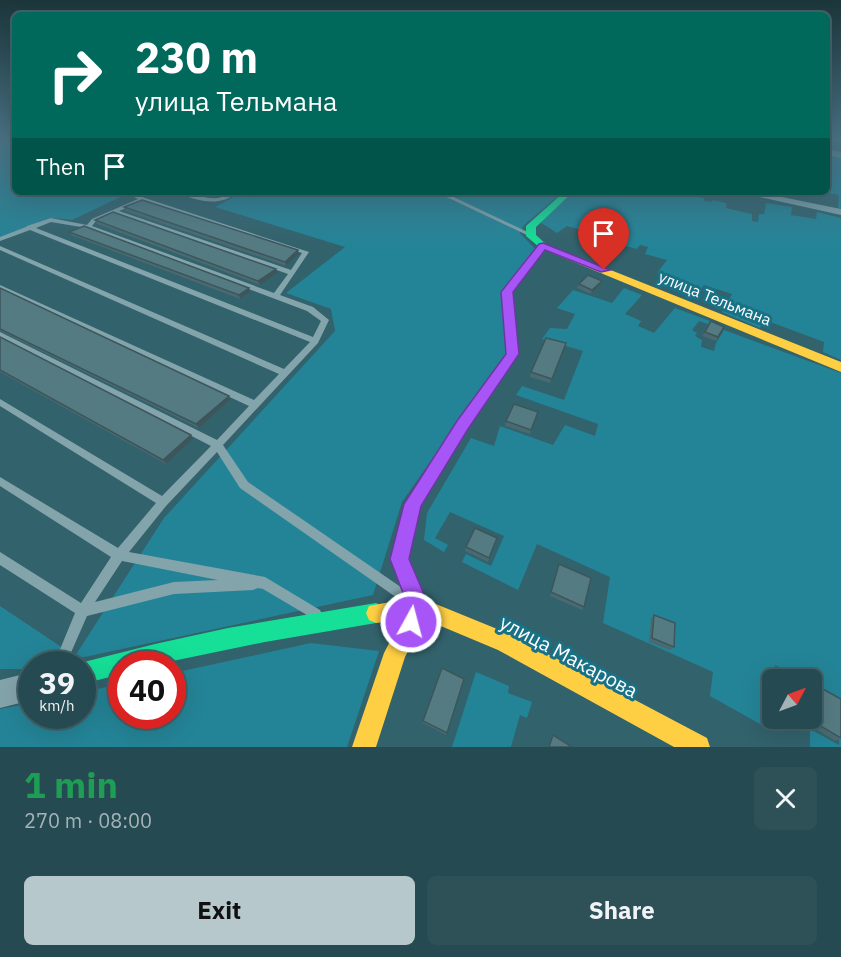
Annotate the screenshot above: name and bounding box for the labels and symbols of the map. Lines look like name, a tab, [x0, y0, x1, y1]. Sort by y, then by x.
pin	[578, 208, 629, 270]
street label: улица Тельмана	[656, 266, 775, 330]
position arrow	[379, 590, 443, 654]
street label: улица Макарова	[495, 608, 643, 704]
speed limit sign: 40	[108, 651, 186, 729]
north arrow	[762, 669, 822, 729]

